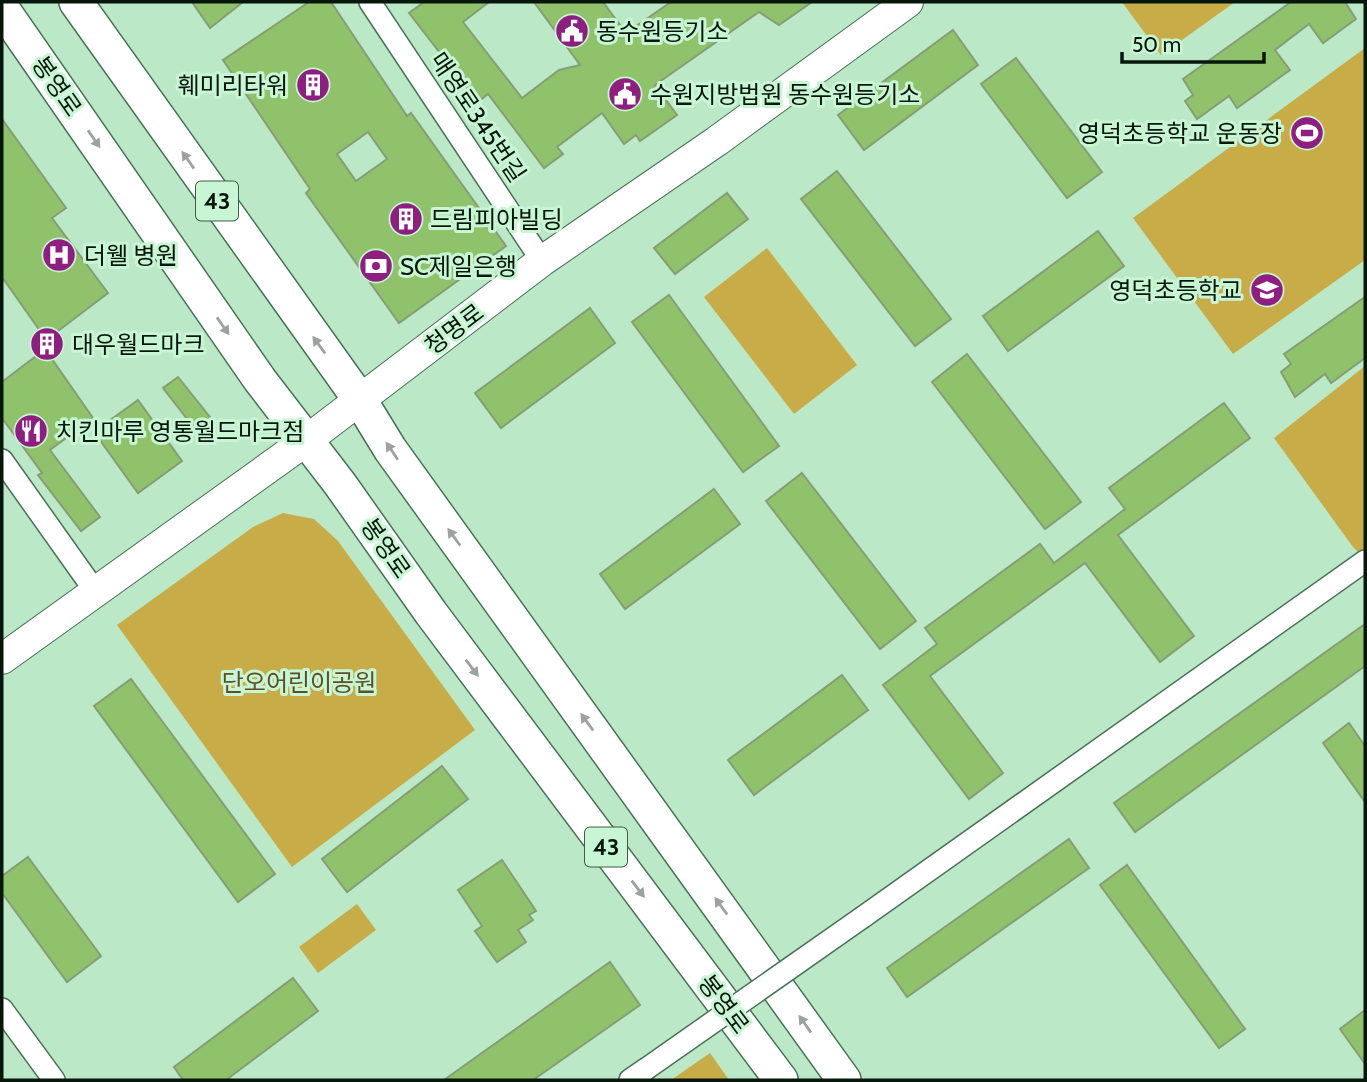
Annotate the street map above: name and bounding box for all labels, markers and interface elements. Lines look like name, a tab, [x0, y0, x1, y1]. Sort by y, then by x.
public building icon: 동수원등기소	[553, 12, 591, 50]
place label: 동수원등기소	[596, 17, 728, 46]
scale bar	[1122, 21, 1264, 65]
text: 50 m	[1132, 32, 1181, 57]
street label: 매영로345번길	[424, 47, 532, 187]
street label: 봉영로	[26, 51, 88, 121]
building icon: 훼미리타워	[294, 66, 332, 104]
place label: 훼미리타워	[178, 71, 288, 100]
public building icon: 수원지방법원 동수원등기소	[606, 75, 644, 113]
place label: 수원지방법원 동수원등기소	[650, 80, 920, 109]
sports icon: 영덕초등학교 운동장	[1288, 114, 1326, 152]
place label: 영덕초등학교 운동장	[1078, 119, 1282, 148]
one-way arrow	[87, 130, 100, 149]
one-way arrow	[181, 151, 195, 169]
road number: 43	[196, 182, 238, 220]
building icon: 드림피아빌딩	[387, 200, 425, 238]
place label: 드림피아빌딩	[430, 205, 562, 234]
hospital icon: 더웰 병원	[40, 236, 78, 274]
place label: 더웰 병원	[84, 241, 178, 270]
bank icon: SC제일은행	[357, 247, 395, 285]
place label: SC제일은행	[400, 252, 517, 281]
school or university icon: 영덕초등학교	[1248, 271, 1286, 309]
place label: 영덕초등학교	[1110, 276, 1242, 305]
street label: 청명로	[419, 297, 489, 361]
one-way arrow	[216, 317, 229, 336]
building icon: 대우월드마크	[28, 325, 66, 363]
place label: 대우월드마크	[72, 330, 204, 359]
one-way arrow	[313, 336, 327, 354]
restaurant icon: 치킨마루 영통월드마크점	[12, 412, 50, 450]
place label: 치킨마루 영통월드마크점	[56, 417, 304, 446]
one-way arrow	[385, 442, 399, 460]
street label: 봉영로	[355, 513, 417, 583]
one-way arrow	[447, 528, 461, 546]
one-way arrow	[465, 658, 480, 676]
park label: 단오어린이공원	[222, 668, 376, 697]
one-way arrow	[581, 713, 595, 731]
road number: 43	[585, 828, 627, 866]
one-way arrow	[631, 880, 645, 898]
one-way arrow	[714, 897, 728, 915]
street label: 봉영로	[692, 969, 756, 1039]
one-way arrow	[798, 1015, 812, 1033]

